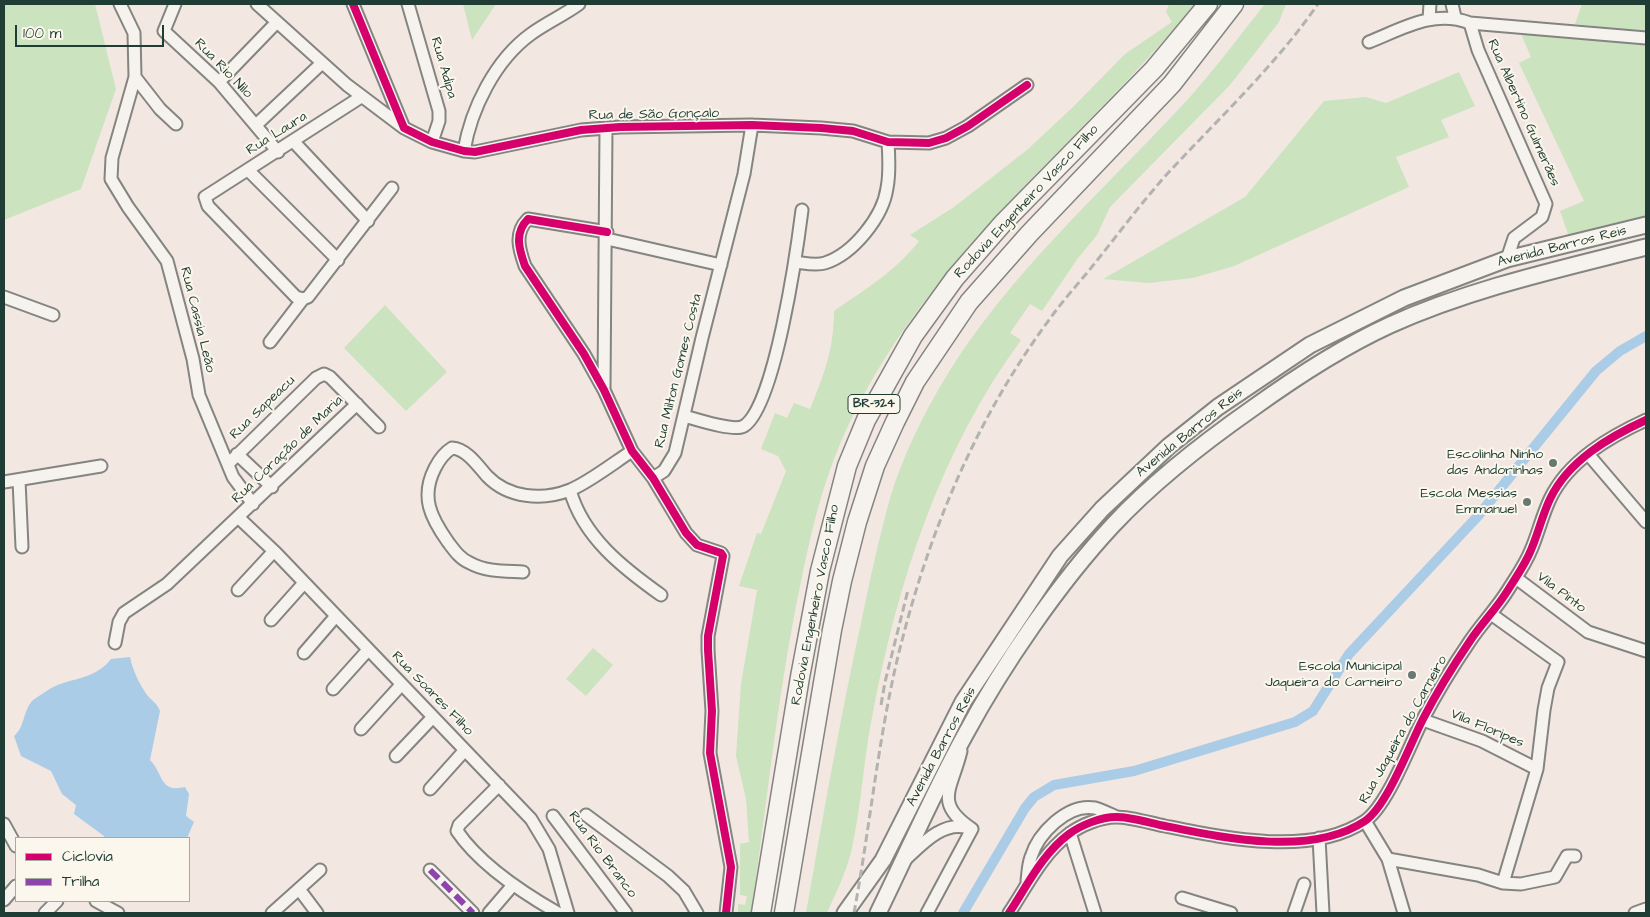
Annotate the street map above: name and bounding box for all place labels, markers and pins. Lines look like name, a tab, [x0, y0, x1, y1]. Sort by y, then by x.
place label: Escolinha Ninho das Andorinhas	[1447, 447, 1543, 480]
marker: Escolinha Ninho das Andorinhas	[1547, 457, 1559, 469]
place label: Escola Messias Emmanuel	[1421, 486, 1517, 518]
marker: Escola Messias Emmanuel	[1521, 496, 1533, 508]
place label: Escola Municipal Jaqueira do Carneiro	[1265, 659, 1402, 692]
marker: Escola Municipal Jaqueira do Carneiro	[1406, 669, 1418, 681]

